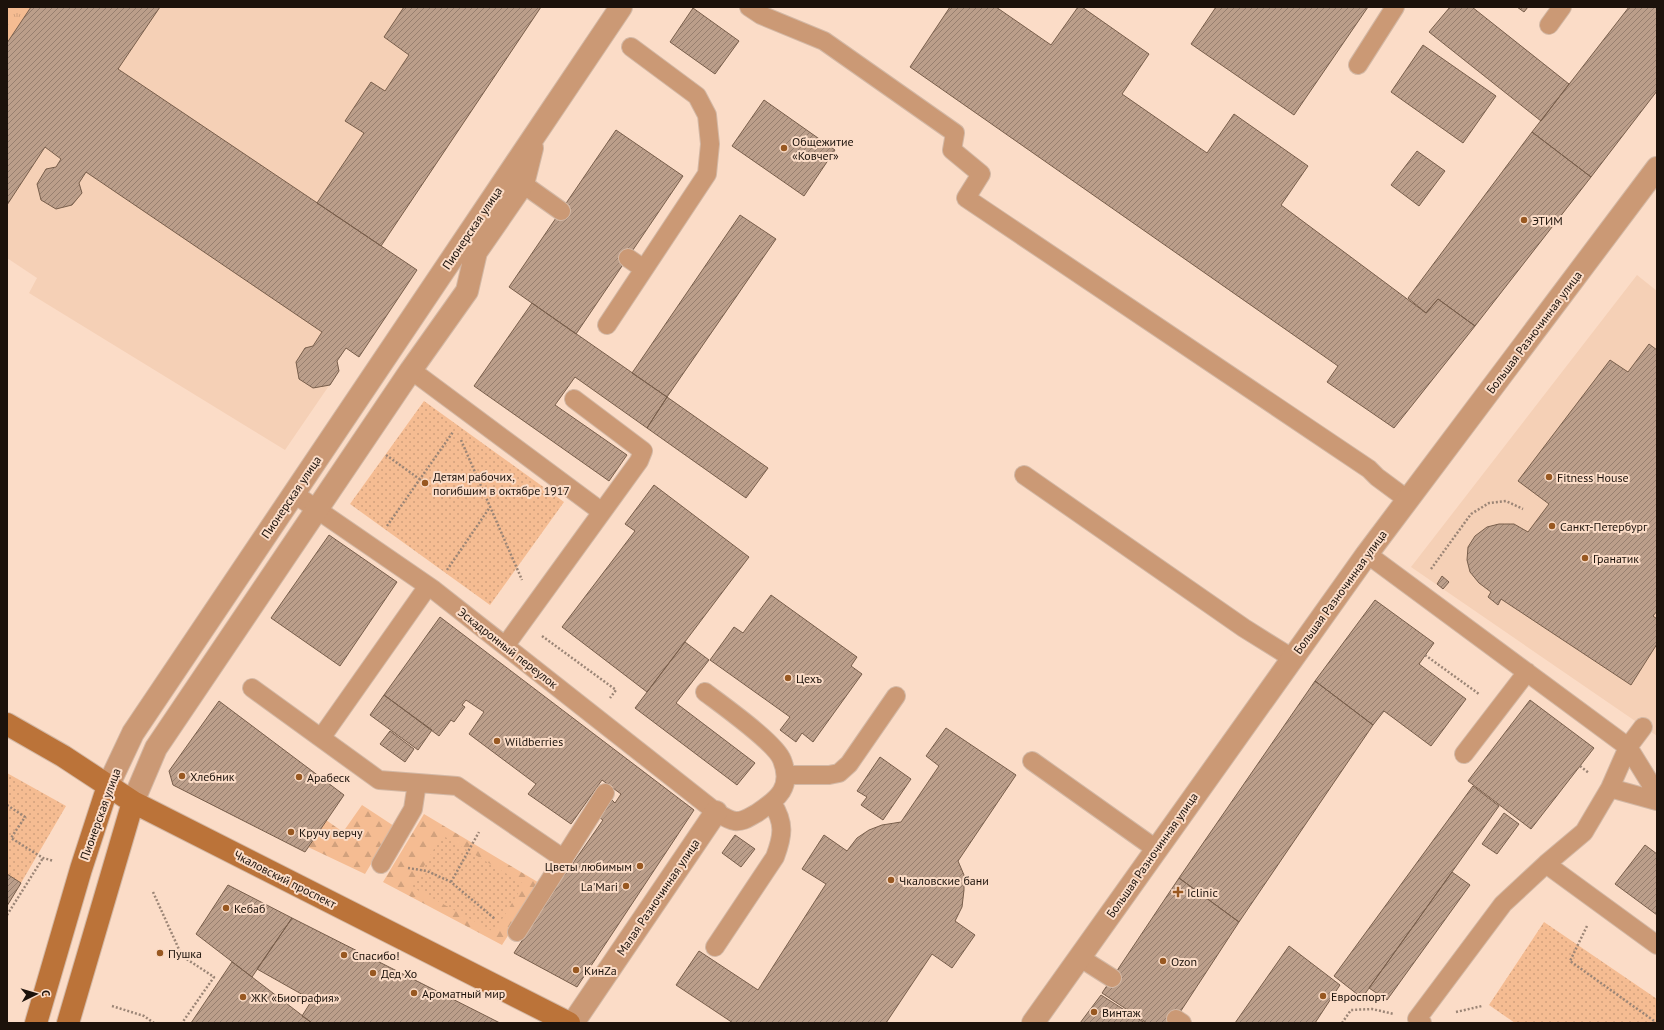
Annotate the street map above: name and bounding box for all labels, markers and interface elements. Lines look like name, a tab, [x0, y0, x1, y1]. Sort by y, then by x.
place label: Общежитие «Ковчег»	[792, 134, 854, 163]
marker: Общежитие «Ковчег»	[779, 143, 789, 153]
street label: Пионерская улица	[439, 184, 505, 272]
place label: ЭТИМ	[1532, 213, 1563, 228]
marker: ЭТИМ	[1519, 215, 1529, 225]
street label: Большая Разночинная улица	[1483, 268, 1585, 396]
street label: Пионерская улица	[258, 453, 324, 541]
place label: Детям рабочих, погибшим в октябре 1917	[433, 469, 570, 498]
place label: Fitness House	[1557, 470, 1629, 485]
marker: Fitness House	[1544, 472, 1554, 482]
marker: Детям рабочих, погибшим в октябре 1917	[420, 478, 430, 488]
place label: Санкт-Петербург	[1560, 519, 1648, 534]
marker: Санкт-Петербург	[1547, 521, 1557, 531]
street label: Большая Разночинная улица	[1290, 527, 1390, 657]
place label: Гранатик	[1593, 551, 1639, 566]
marker: Гранатик	[1580, 553, 1590, 563]
street label: Эскадронный переулок	[455, 604, 561, 692]
place label: Цехъ	[796, 671, 822, 686]
marker: Цехъ	[783, 673, 793, 683]
place label: Wildberries	[505, 734, 563, 749]
marker: Wildberries	[492, 736, 502, 746]
street label: Пионерская улица	[76, 766, 124, 862]
place label: Хлебник	[190, 769, 235, 784]
place label: Арабеск	[307, 770, 350, 785]
marker: Хлебник	[177, 771, 187, 781]
marker: Арабеск	[294, 772, 304, 782]
street label: Большая Разночинная улица	[1103, 789, 1201, 921]
place label: Кручу верчу	[299, 825, 363, 840]
marker: Кручу верчу	[286, 827, 296, 837]
street label: Малая Разночинная улица	[613, 836, 703, 958]
street label: Чкаловский проспект	[231, 847, 339, 911]
place label: Цветы любимым	[545, 859, 632, 874]
marker: Цветы любимым	[635, 861, 645, 871]
place label: Чкаловские бани	[899, 873, 989, 888]
marker: Чкаловские бани	[886, 875, 896, 885]
place label: La'Mari	[581, 879, 618, 894]
marker: La'Mari	[621, 881, 631, 891]
place label: Iclinic	[1187, 885, 1218, 900]
marker: Iclinic	[1172, 886, 1184, 898]
place label: Кебаб	[234, 901, 265, 916]
marker: Кебаб	[221, 903, 231, 913]
place label: Пушка	[168, 946, 202, 961]
marker: Пушка	[155, 948, 165, 958]
place label: Спасибо!	[352, 948, 400, 963]
marker: Спасибо!	[339, 950, 349, 960]
place label: Ozon	[1171, 954, 1197, 969]
marker: Ozon	[1158, 956, 1168, 966]
place label: КинZa	[584, 963, 617, 978]
marker: КинZa	[571, 965, 581, 975]
place label: Дед Хо	[381, 966, 417, 981]
marker: Дед Хо	[368, 968, 378, 978]
north arrow	[16, 974, 56, 1014]
place label: Ароматный мир	[422, 986, 505, 1001]
marker: Ароматный мир	[409, 988, 419, 998]
text: С	[39, 989, 53, 997]
place label: Евроcпорт	[1331, 989, 1386, 1004]
place label: ЖК «Биография»	[250, 990, 340, 1005]
marker: Евроcпорт	[1318, 991, 1328, 1001]
marker: ЖК «Биография»	[238, 992, 248, 1002]
place label: Винтаж	[1102, 1005, 1141, 1020]
marker: Винтаж	[1089, 1007, 1099, 1017]

